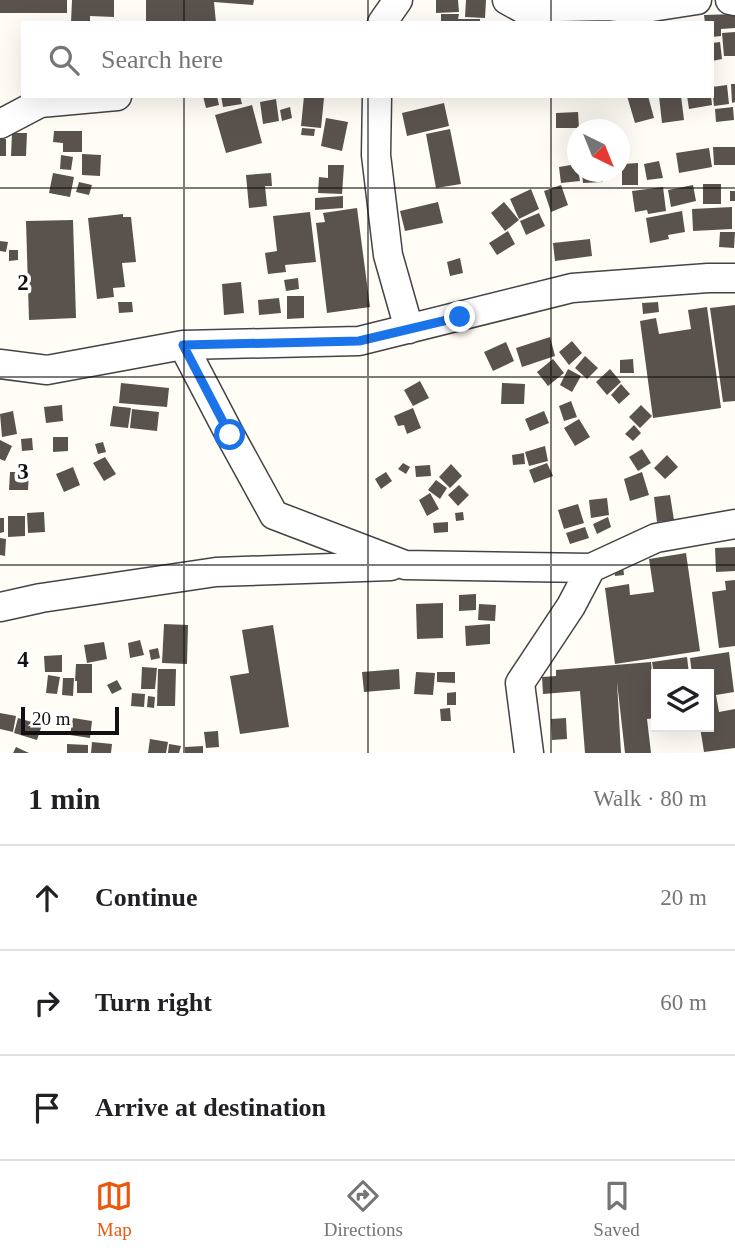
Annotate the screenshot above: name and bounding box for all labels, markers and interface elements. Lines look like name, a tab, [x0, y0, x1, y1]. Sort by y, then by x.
search box	[21, 21, 714, 98]
icon: search	[45, 41, 83, 79]
text: Search here	[101, 45, 223, 74]
north arrow	[567, 119, 630, 182]
text: 2	[17, 270, 29, 295]
route end	[444, 301, 475, 332]
route start	[214, 419, 245, 450]
text: 3	[17, 459, 29, 484]
text: 4	[17, 647, 29, 672]
map controls	[651, 669, 714, 732]
button: layers	[651, 669, 714, 732]
scale bar	[21, 704, 119, 736]
text: 20 m	[32, 708, 71, 729]
text: 1 min	[28, 782, 101, 815]
text: Walk · 80 m	[593, 786, 707, 811]
icon: ahead	[28, 879, 66, 917]
text: Continue	[95, 883, 198, 912]
text: 20 m	[660, 885, 707, 910]
icon: right	[28, 984, 66, 1022]
text: Turn right	[95, 988, 212, 1017]
text: 60 m	[660, 990, 707, 1015]
icon: arrive	[28, 1089, 66, 1127]
text: Arrive at destination	[95, 1093, 326, 1122]
tab: Map	[95, 1177, 133, 1241]
tab: Directions	[324, 1177, 403, 1241]
tab: Saved	[593, 1177, 640, 1241]

